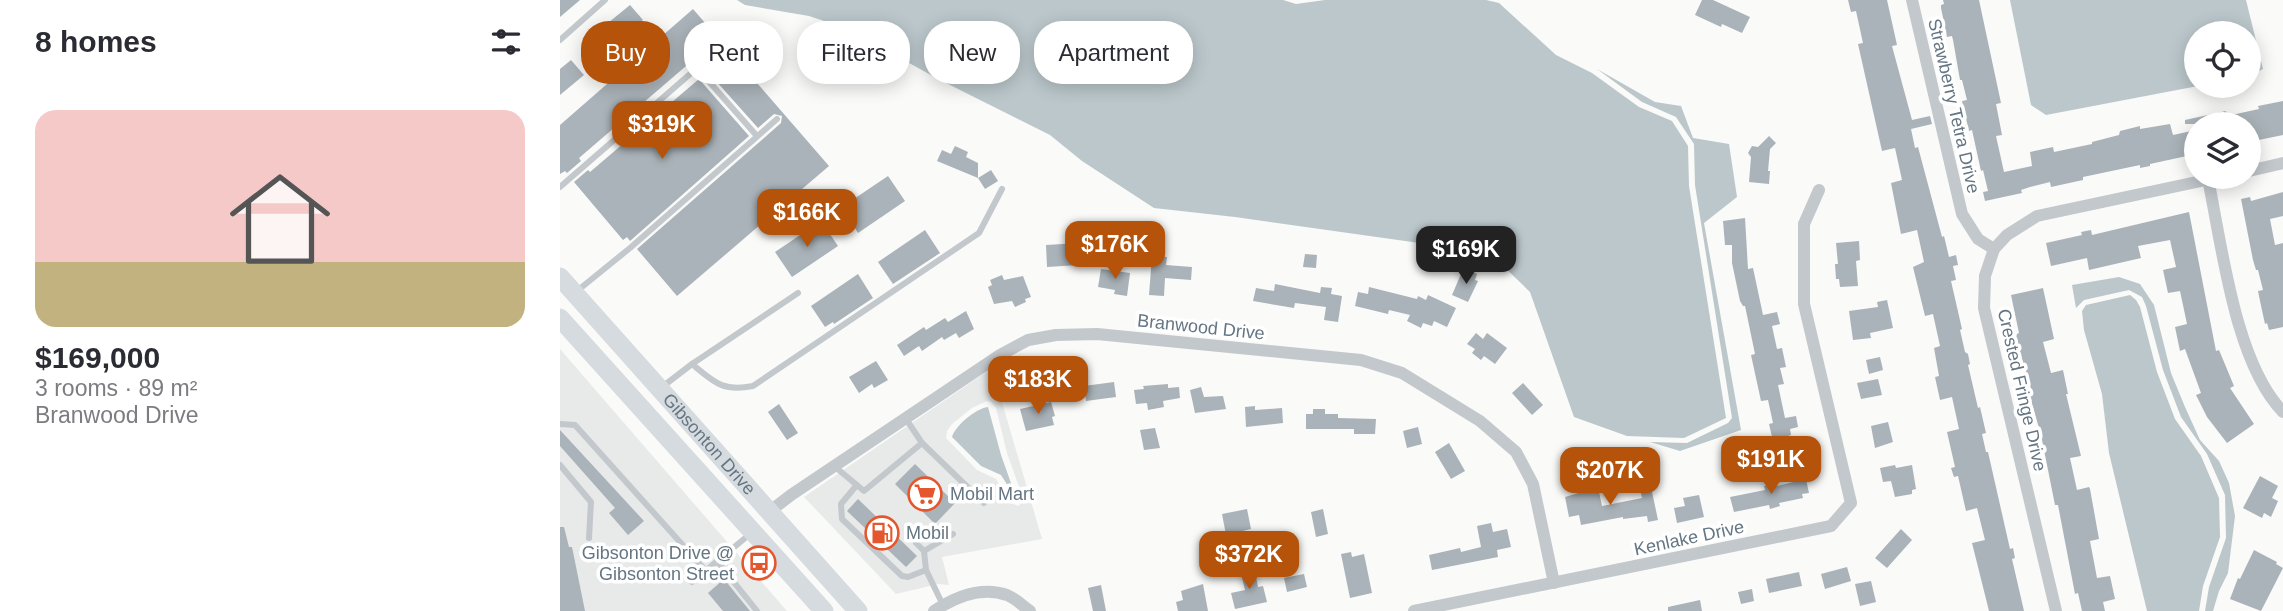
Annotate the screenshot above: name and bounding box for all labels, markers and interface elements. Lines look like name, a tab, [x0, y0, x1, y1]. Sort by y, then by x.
street label: Strawberry Tetra Drive	[1924, 17, 1984, 195]
chip: Buy	[581, 21, 670, 84]
chip: Rent	[684, 21, 783, 84]
chip: Filters	[797, 21, 910, 84]
chip: New	[924, 21, 1020, 84]
chip: Apartment	[1034, 21, 1193, 84]
map controls	[2184, 21, 2261, 189]
button: locate	[2184, 21, 2261, 98]
icon: filters	[487, 23, 525, 61]
text: 8 homes	[35, 25, 157, 58]
pin: $319K	[613, 102, 711, 161]
text: $319K	[628, 111, 696, 137]
button: layers	[2184, 112, 2261, 189]
icon: home	[217, 156, 343, 282]
pin: $166K	[758, 190, 856, 249]
text: $166K	[773, 199, 841, 225]
pin: $176K	[1066, 222, 1164, 281]
pin: $169K	[1417, 226, 1515, 286]
text: $176K	[1081, 231, 1149, 257]
text: $169K	[1432, 236, 1500, 262]
street label: Crested Fringe Drive	[1994, 307, 2050, 473]
street label: Branwood Drive	[1136, 310, 1266, 344]
text: $169,000	[35, 341, 160, 374]
pin: $183K	[989, 356, 1087, 416]
text: $183K	[1004, 366, 1072, 392]
text: 3 rooms · 89 m²	[35, 375, 197, 401]
street label: Gibsonton Drive	[659, 389, 760, 499]
text: Branwood Drive	[35, 402, 199, 428]
pin: $191K	[1722, 436, 1820, 496]
text: $191K	[1737, 446, 1805, 472]
pin: $207K	[1561, 448, 1659, 507]
text: $207K	[1576, 457, 1644, 483]
supermarket icon: Mobil Mart	[906, 475, 944, 513]
place label: Mobil Mart	[950, 484, 1034, 504]
fuel station icon: Mobil	[863, 514, 901, 552]
street label: Kenlake Drive	[1632, 517, 1746, 559]
place label: Mobil	[906, 523, 949, 543]
pin: $372K	[1200, 532, 1298, 591]
text: $372K	[1215, 541, 1283, 567]
place label: Gibsonton Drive @ Gibsonton Street	[582, 543, 734, 584]
bus stop icon: Gibsonton Drive @ Gibsonton Street	[740, 544, 778, 582]

